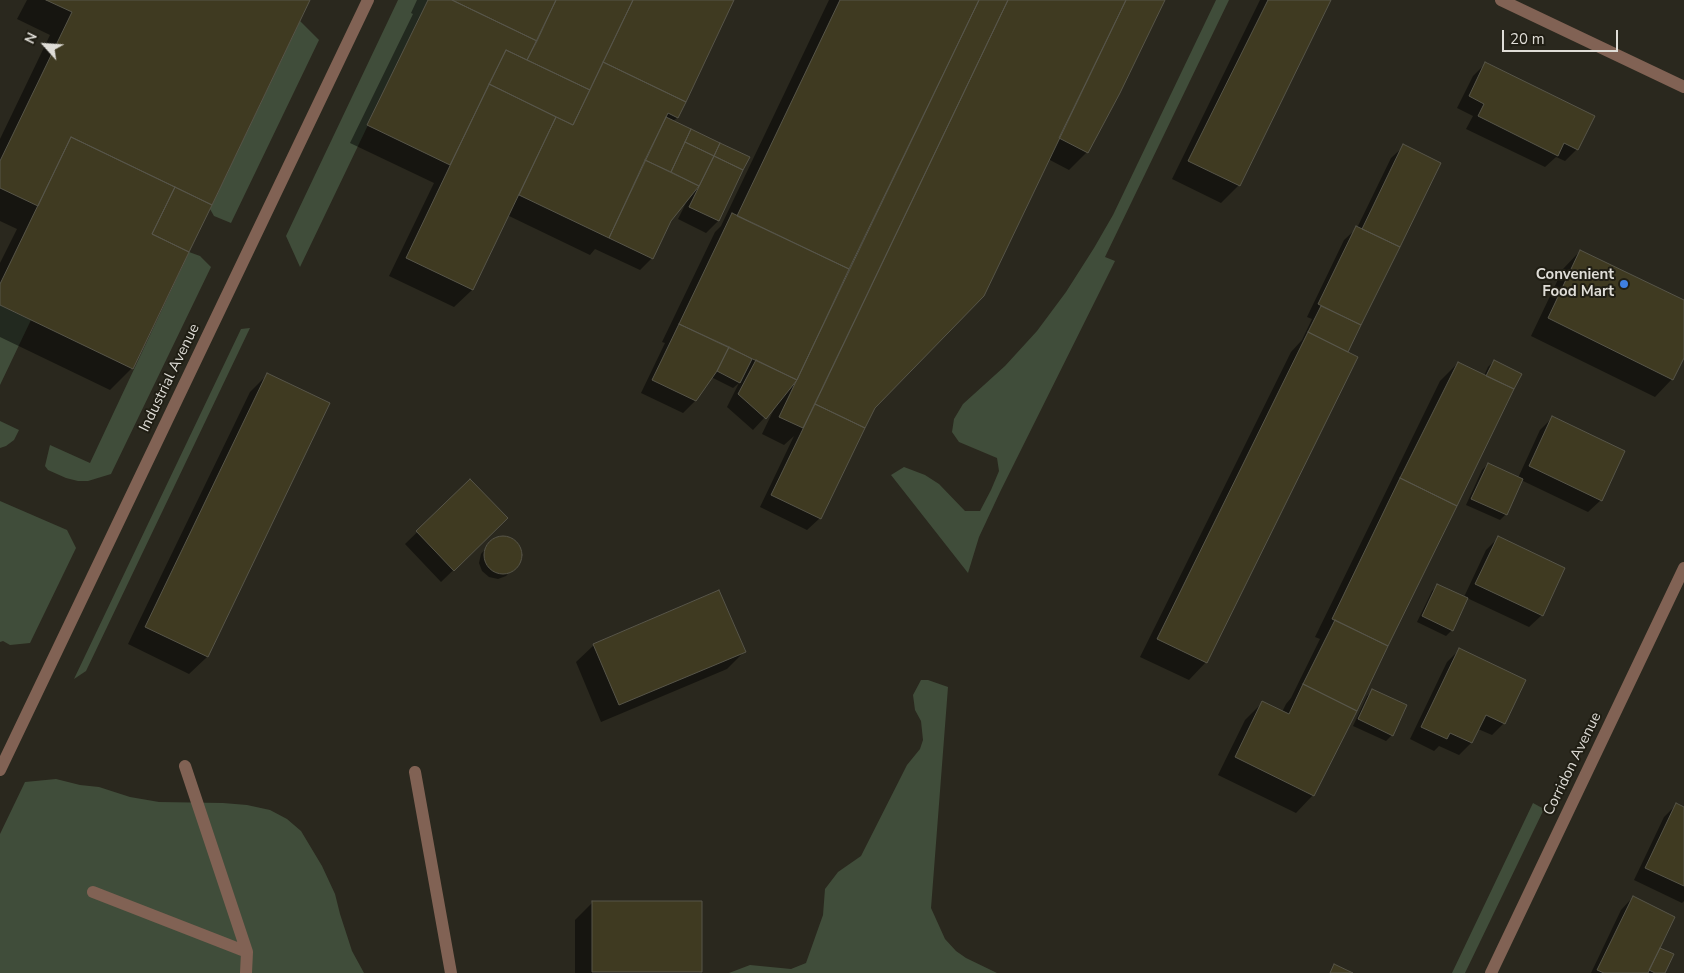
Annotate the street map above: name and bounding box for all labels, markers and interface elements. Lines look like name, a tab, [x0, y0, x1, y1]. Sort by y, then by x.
north arrow	[20, 20, 70, 70]
scale bar	[1504, 20, 1620, 52]
text: N	[20, 29, 42, 47]
text: 20 m	[1510, 29, 1545, 49]
place label: Convenient Food Mart	[1536, 266, 1614, 301]
marker: Convenient Food Mart	[1618, 278, 1630, 290]
street label: Industrial Avenue	[136, 321, 204, 435]
street label: Corridon Avenue	[1540, 709, 1606, 819]

